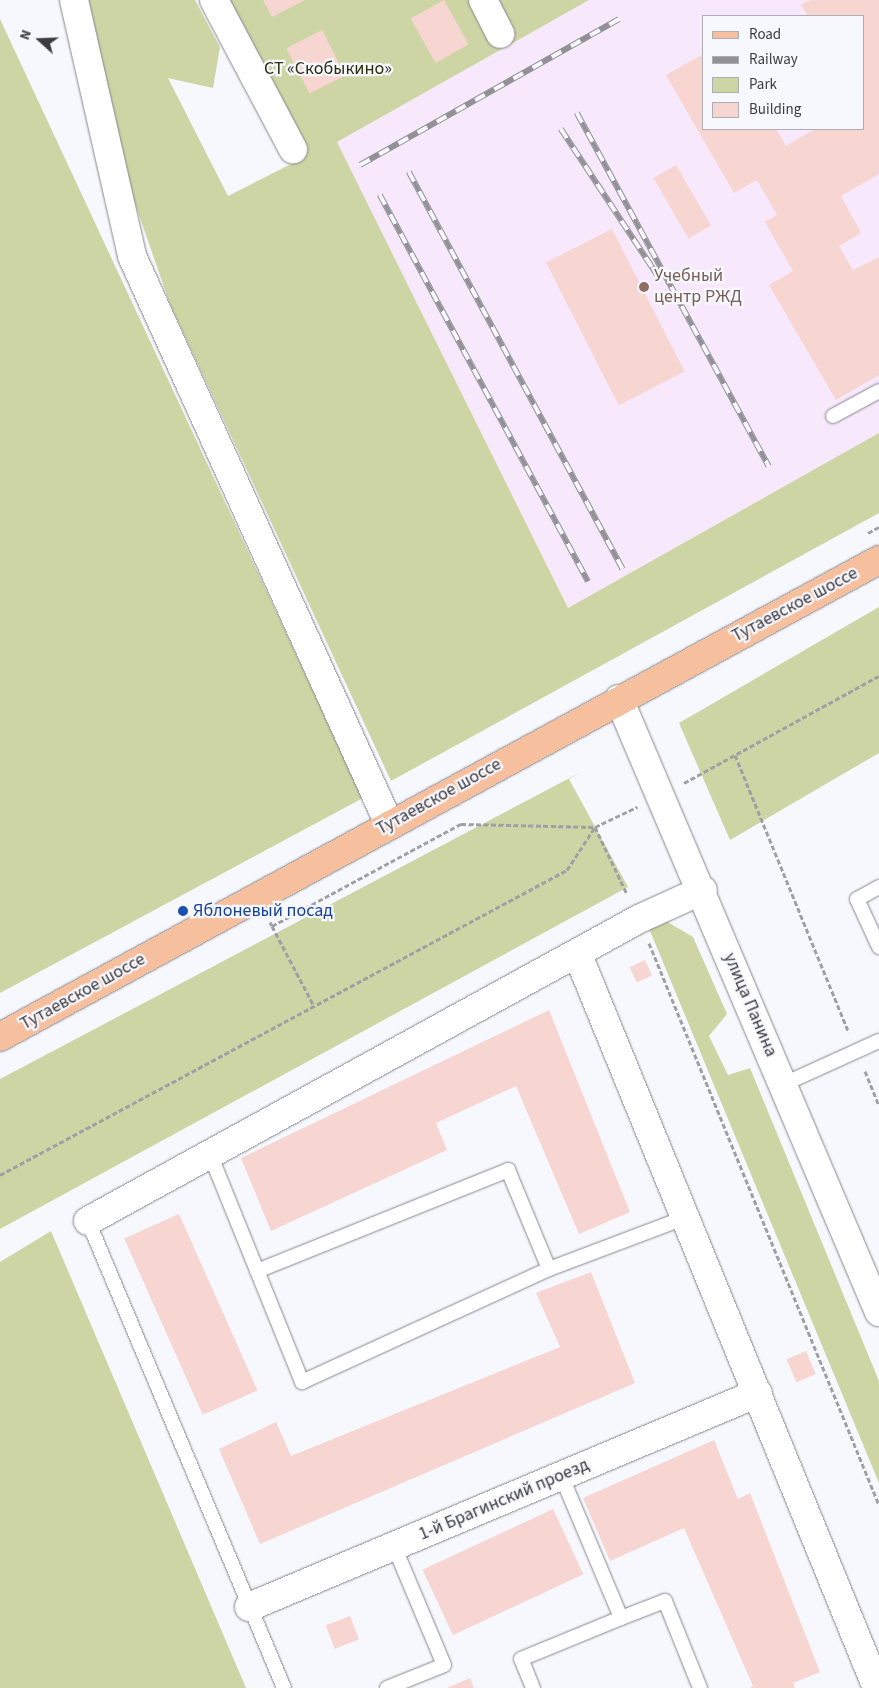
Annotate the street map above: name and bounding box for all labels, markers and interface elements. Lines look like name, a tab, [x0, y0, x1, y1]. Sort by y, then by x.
north arrow	[15, 15, 65, 65]
legend	[702, 15, 864, 130]
text: Road	[749, 24, 781, 45]
text: N	[15, 27, 37, 43]
text: Railway	[749, 49, 798, 70]
park label: СТ «Скобыкино»	[264, 58, 392, 80]
text: Park	[749, 74, 777, 95]
text: Building	[749, 99, 801, 120]
place label: Учебный центр РЖД	[654, 266, 742, 308]
marker: Учебный центр РЖД	[638, 281, 650, 293]
street label: Тутаевское шоссе	[728, 563, 862, 647]
street label: Тутаевское шоссе	[373, 754, 505, 840]
place label: Яблоневый посад	[193, 900, 333, 922]
marker: Яблоневый посад	[177, 905, 189, 917]
street label: Тутаевское шоссе	[17, 949, 149, 1035]
street label: улица Панина	[718, 950, 782, 1060]
street label: 1-й Брагинский проезд	[416, 1454, 592, 1546]

